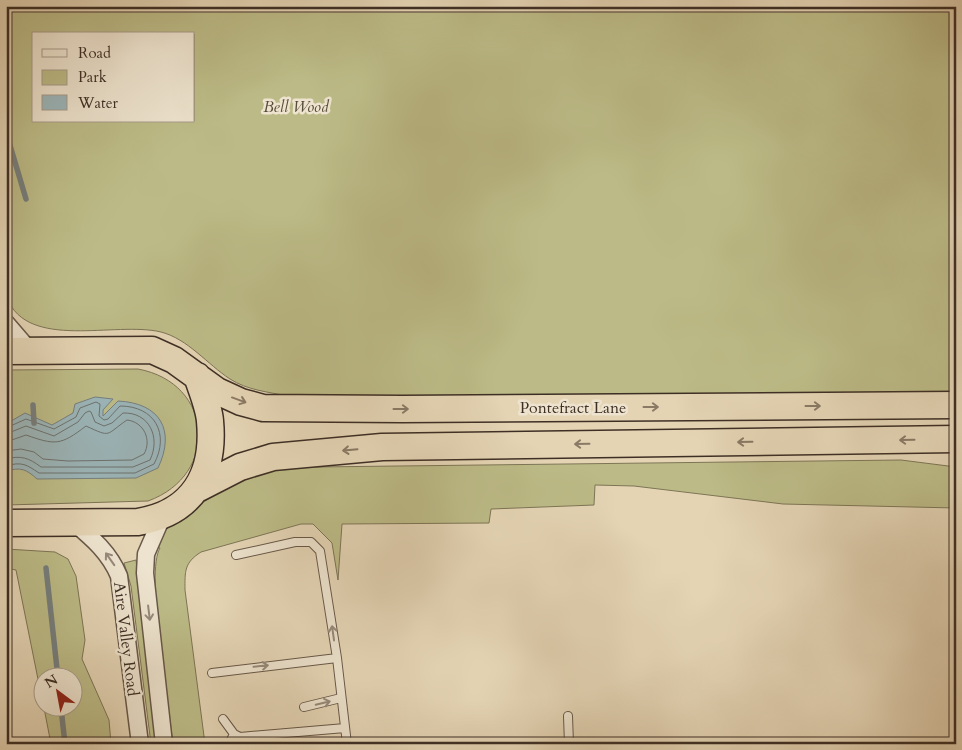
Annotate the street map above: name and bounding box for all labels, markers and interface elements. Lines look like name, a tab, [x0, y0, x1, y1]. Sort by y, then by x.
legend	[32, 32, 195, 122]
text: Road	[78, 43, 111, 63]
text: Park	[78, 67, 107, 87]
text: Water	[77, 93, 119, 113]
park label: Bell Wood	[263, 96, 330, 118]
one-way arrow	[231, 396, 246, 405]
street label: Pontefract Lane	[520, 397, 626, 419]
one-way arrow	[804, 401, 821, 411]
one-way arrow	[642, 402, 658, 412]
one-way arrow	[392, 404, 408, 414]
one-way arrow	[899, 435, 916, 445]
one-way arrow	[737, 437, 753, 447]
one-way arrow	[574, 439, 590, 449]
one-way arrow	[342, 445, 358, 455]
one-way arrow	[105, 552, 115, 566]
street label: Aire Valley Road	[108, 580, 144, 698]
one-way arrow	[144, 605, 154, 621]
one-way arrow	[328, 625, 338, 641]
one-way arrow	[252, 661, 268, 671]
north arrow	[32, 668, 82, 718]
text: N	[41, 670, 62, 693]
one-way arrow	[314, 697, 330, 707]

